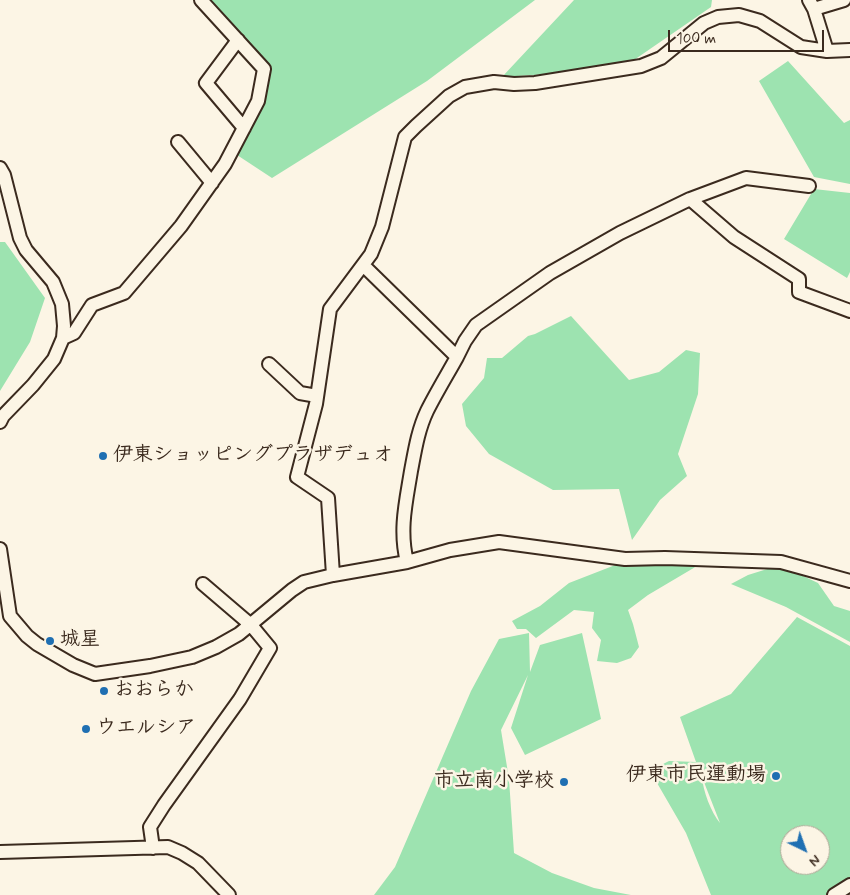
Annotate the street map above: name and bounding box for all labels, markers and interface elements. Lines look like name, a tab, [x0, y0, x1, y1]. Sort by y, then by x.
scale bar	[670, 20, 826, 52]
text: 100 m	[676, 29, 716, 49]
place label: 伊東ショッピングプラザデュオ	[113, 444, 393, 468]
marker: 伊東ショッピングプラザデュオ	[97, 450, 109, 462]
place label: 城星	[60, 629, 100, 653]
marker: 城星	[44, 635, 56, 647]
place label: おおらか	[114, 679, 194, 703]
marker: おおらか	[98, 685, 110, 697]
place label: ウエルシア	[96, 717, 196, 741]
marker: ウエルシア	[80, 723, 92, 735]
place label: 伊東市民運動場	[626, 764, 766, 788]
place label: 市立南小学校	[434, 770, 554, 794]
marker: 伊東市民運動場	[770, 770, 782, 782]
marker: 市立南小学校	[558, 776, 570, 788]
north arrow	[780, 825, 830, 875]
text: N	[805, 851, 824, 870]

